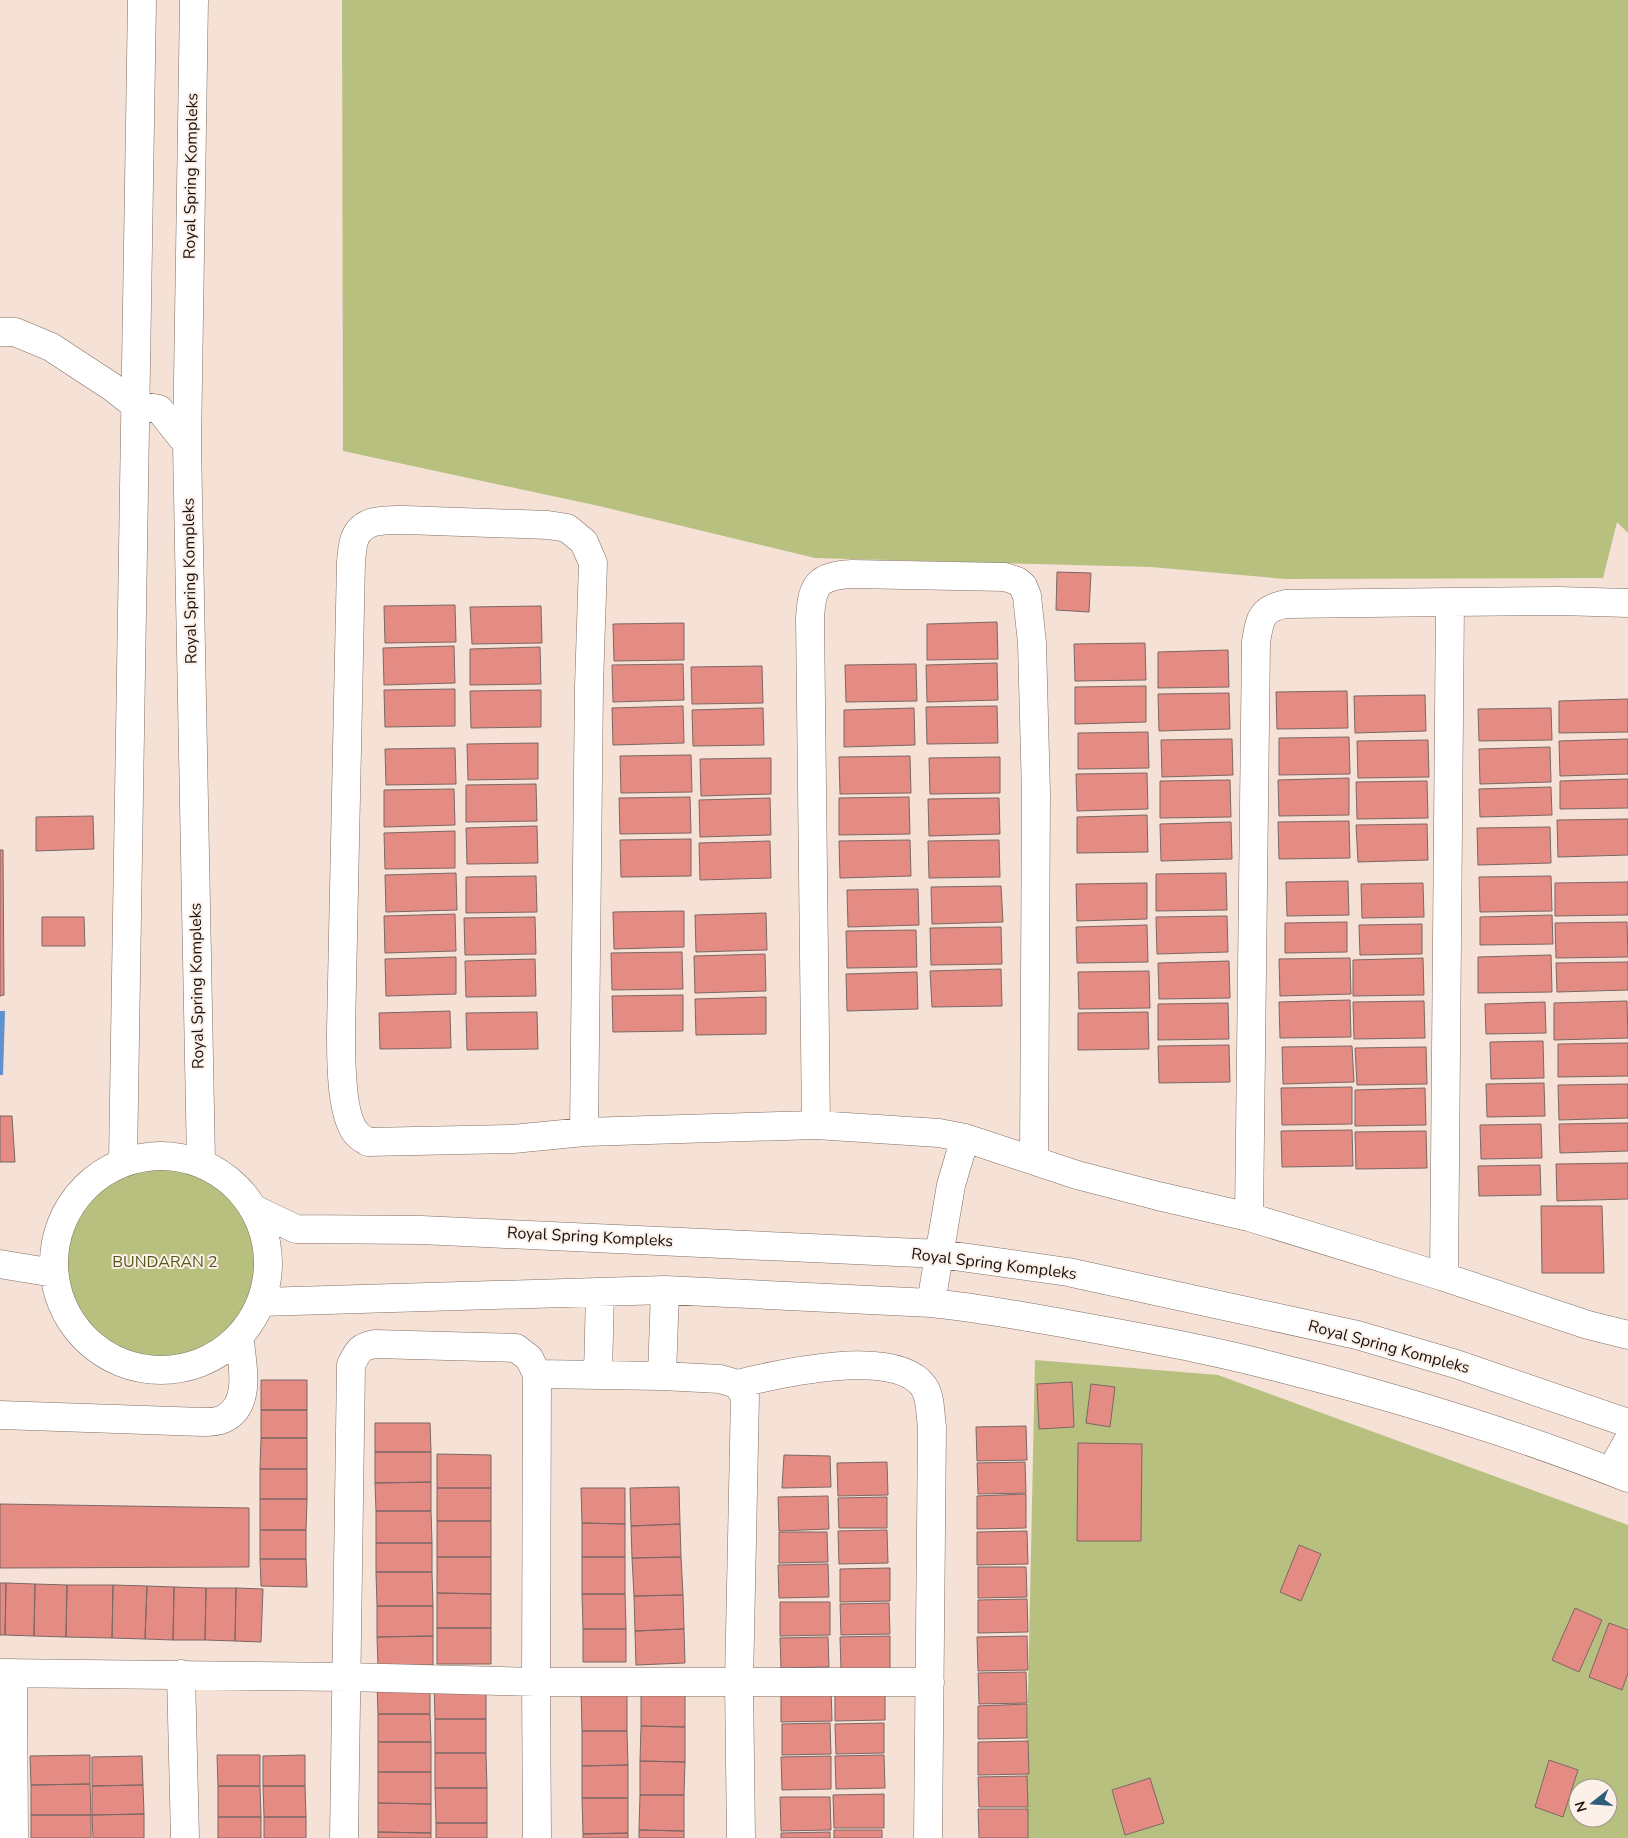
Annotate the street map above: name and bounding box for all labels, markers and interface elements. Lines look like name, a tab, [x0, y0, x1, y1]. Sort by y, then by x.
street label: Royal Spring Kompleks	[179, 93, 203, 259]
street label: Royal Spring Kompleks	[178, 498, 202, 664]
street label: Royal Spring Kompleks	[185, 903, 209, 1069]
street label: Royal Spring Kompleks	[506, 1222, 674, 1252]
street label: Royal Spring Kompleks	[910, 1243, 1078, 1285]
park label: BUNDARAN 2	[112, 1251, 218, 1273]
street label: Royal Spring Kompleks	[1306, 1315, 1472, 1379]
north arrow	[1568, 1778, 1618, 1828]
text: N	[1570, 1799, 1592, 1814]

